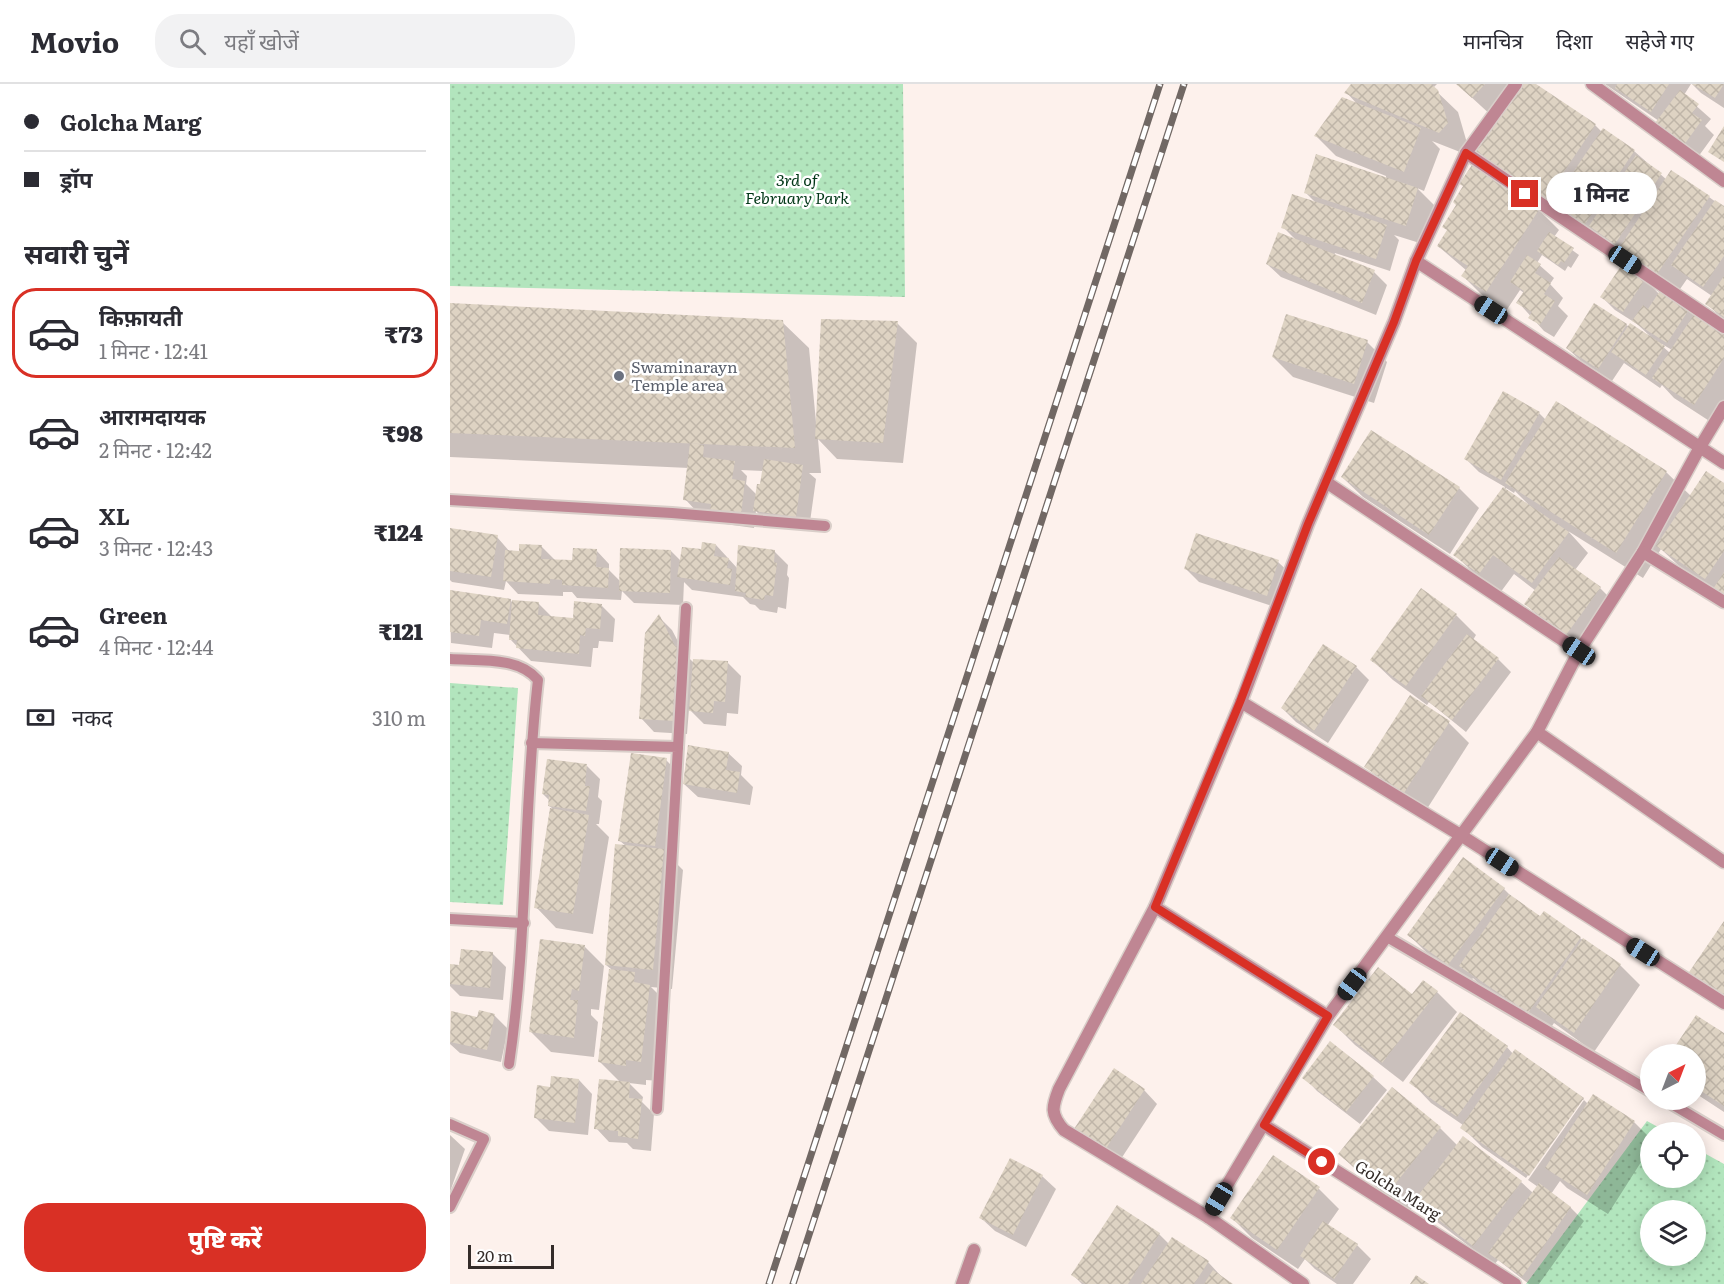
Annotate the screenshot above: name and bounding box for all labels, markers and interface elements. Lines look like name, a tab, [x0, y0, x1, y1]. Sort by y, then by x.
search box	[155, 14, 575, 68]
text: Movio	[30, 20, 119, 62]
text: यहाँ खोजें	[224, 24, 299, 57]
text: मानचित्र	[1463, 24, 1523, 55]
text: दिशा	[1556, 24, 1592, 55]
text: सहेजे गए	[1625, 24, 1694, 55]
icon: search	[176, 25, 209, 58]
text: Golcha Marg	[60, 105, 202, 138]
text: ड्रॉप	[60, 162, 93, 195]
park label: 3rd of February Park	[745, 167, 849, 209]
callout: 1 मिनट	[1546, 173, 1657, 215]
text: 1 मिनट	[1574, 178, 1629, 208]
route end	[1511, 180, 1538, 207]
text: सवारी चुनें	[24, 232, 129, 272]
car	[1605, 242, 1645, 278]
car	[1471, 293, 1511, 327]
text: किफ़ायती	[99, 300, 183, 333]
icon: car	[27, 306, 81, 360]
text: ₹73	[384, 317, 423, 350]
text: 1 मिनट · 12:41	[99, 335, 208, 365]
place label: Swaminarayn Temple area	[631, 354, 738, 396]
marker: Swaminarayn Temple area	[612, 369, 626, 383]
text: आरामदायक	[99, 399, 206, 432]
icon: car	[27, 405, 81, 459]
text: ₹98	[382, 416, 423, 449]
text: 2 मिनट · 12:42	[99, 434, 212, 464]
text: XL	[99, 499, 130, 532]
icon: car	[27, 504, 81, 558]
text: ₹124	[374, 515, 423, 548]
text: 3 मिनट · 12:43	[99, 532, 213, 562]
text: Green	[99, 598, 168, 631]
icon: car	[27, 603, 81, 657]
text: ₹121	[379, 614, 423, 647]
text: 4 मिनट · 12:44	[99, 631, 214, 661]
car	[1559, 633, 1599, 669]
text: नकद	[72, 700, 113, 733]
icon: cash	[24, 701, 57, 734]
text: 310 m	[372, 702, 426, 732]
car	[1482, 845, 1522, 879]
car	[1623, 935, 1663, 969]
car	[1334, 964, 1370, 1004]
north arrow	[1640, 1044, 1706, 1110]
map controls	[1640, 1044, 1706, 1266]
button: locate	[1640, 1122, 1706, 1188]
route start	[1308, 1148, 1335, 1175]
street label: Golcha Marg	[1351, 1153, 1446, 1225]
car	[1202, 1179, 1236, 1219]
button: layers	[1640, 1200, 1706, 1266]
button: पुष्टि करें	[24, 1203, 426, 1272]
scale bar	[468, 1242, 554, 1270]
text: 20 m	[477, 1243, 513, 1267]

